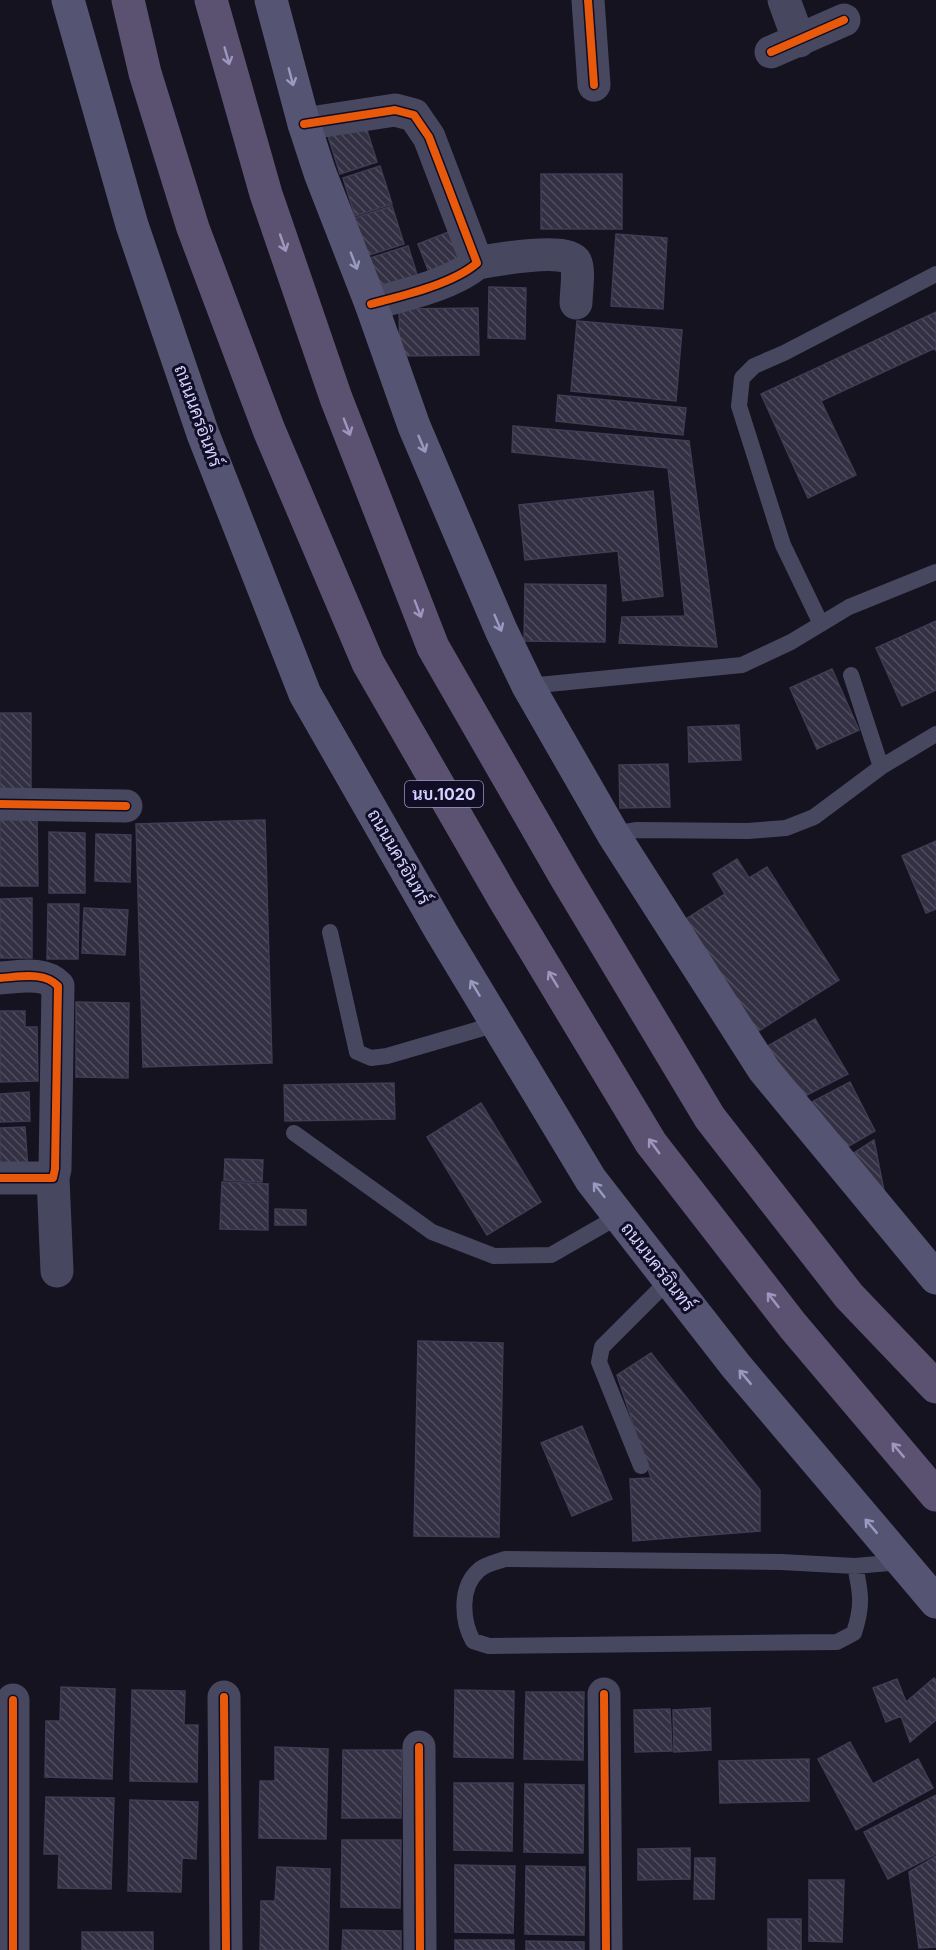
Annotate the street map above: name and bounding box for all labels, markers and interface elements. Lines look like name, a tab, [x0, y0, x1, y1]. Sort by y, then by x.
one-way arrow	[222, 46, 233, 65]
one-way arrow	[286, 67, 298, 86]
one-way arrow	[278, 233, 289, 252]
one-way arrow	[349, 251, 360, 270]
street label: ถนนนครอินทร์	[170, 361, 229, 470]
one-way arrow	[342, 417, 353, 436]
one-way arrow	[417, 434, 428, 453]
one-way arrow	[413, 599, 424, 617]
one-way arrow	[493, 614, 504, 632]
road number: นบ.1020	[405, 781, 483, 807]
street label: ถนนนครอินทร์	[364, 804, 437, 909]
one-way arrow	[546, 971, 558, 988]
one-way arrow	[469, 980, 481, 997]
one-way arrow	[648, 1139, 660, 1155]
one-way arrow	[592, 1182, 605, 1198]
street label: ถนนนครอินทร์	[617, 1217, 701, 1316]
one-way arrow	[767, 1292, 780, 1308]
one-way arrow	[738, 1369, 751, 1385]
one-way arrow	[891, 1443, 905, 1458]
one-way arrow	[864, 1518, 877, 1534]

